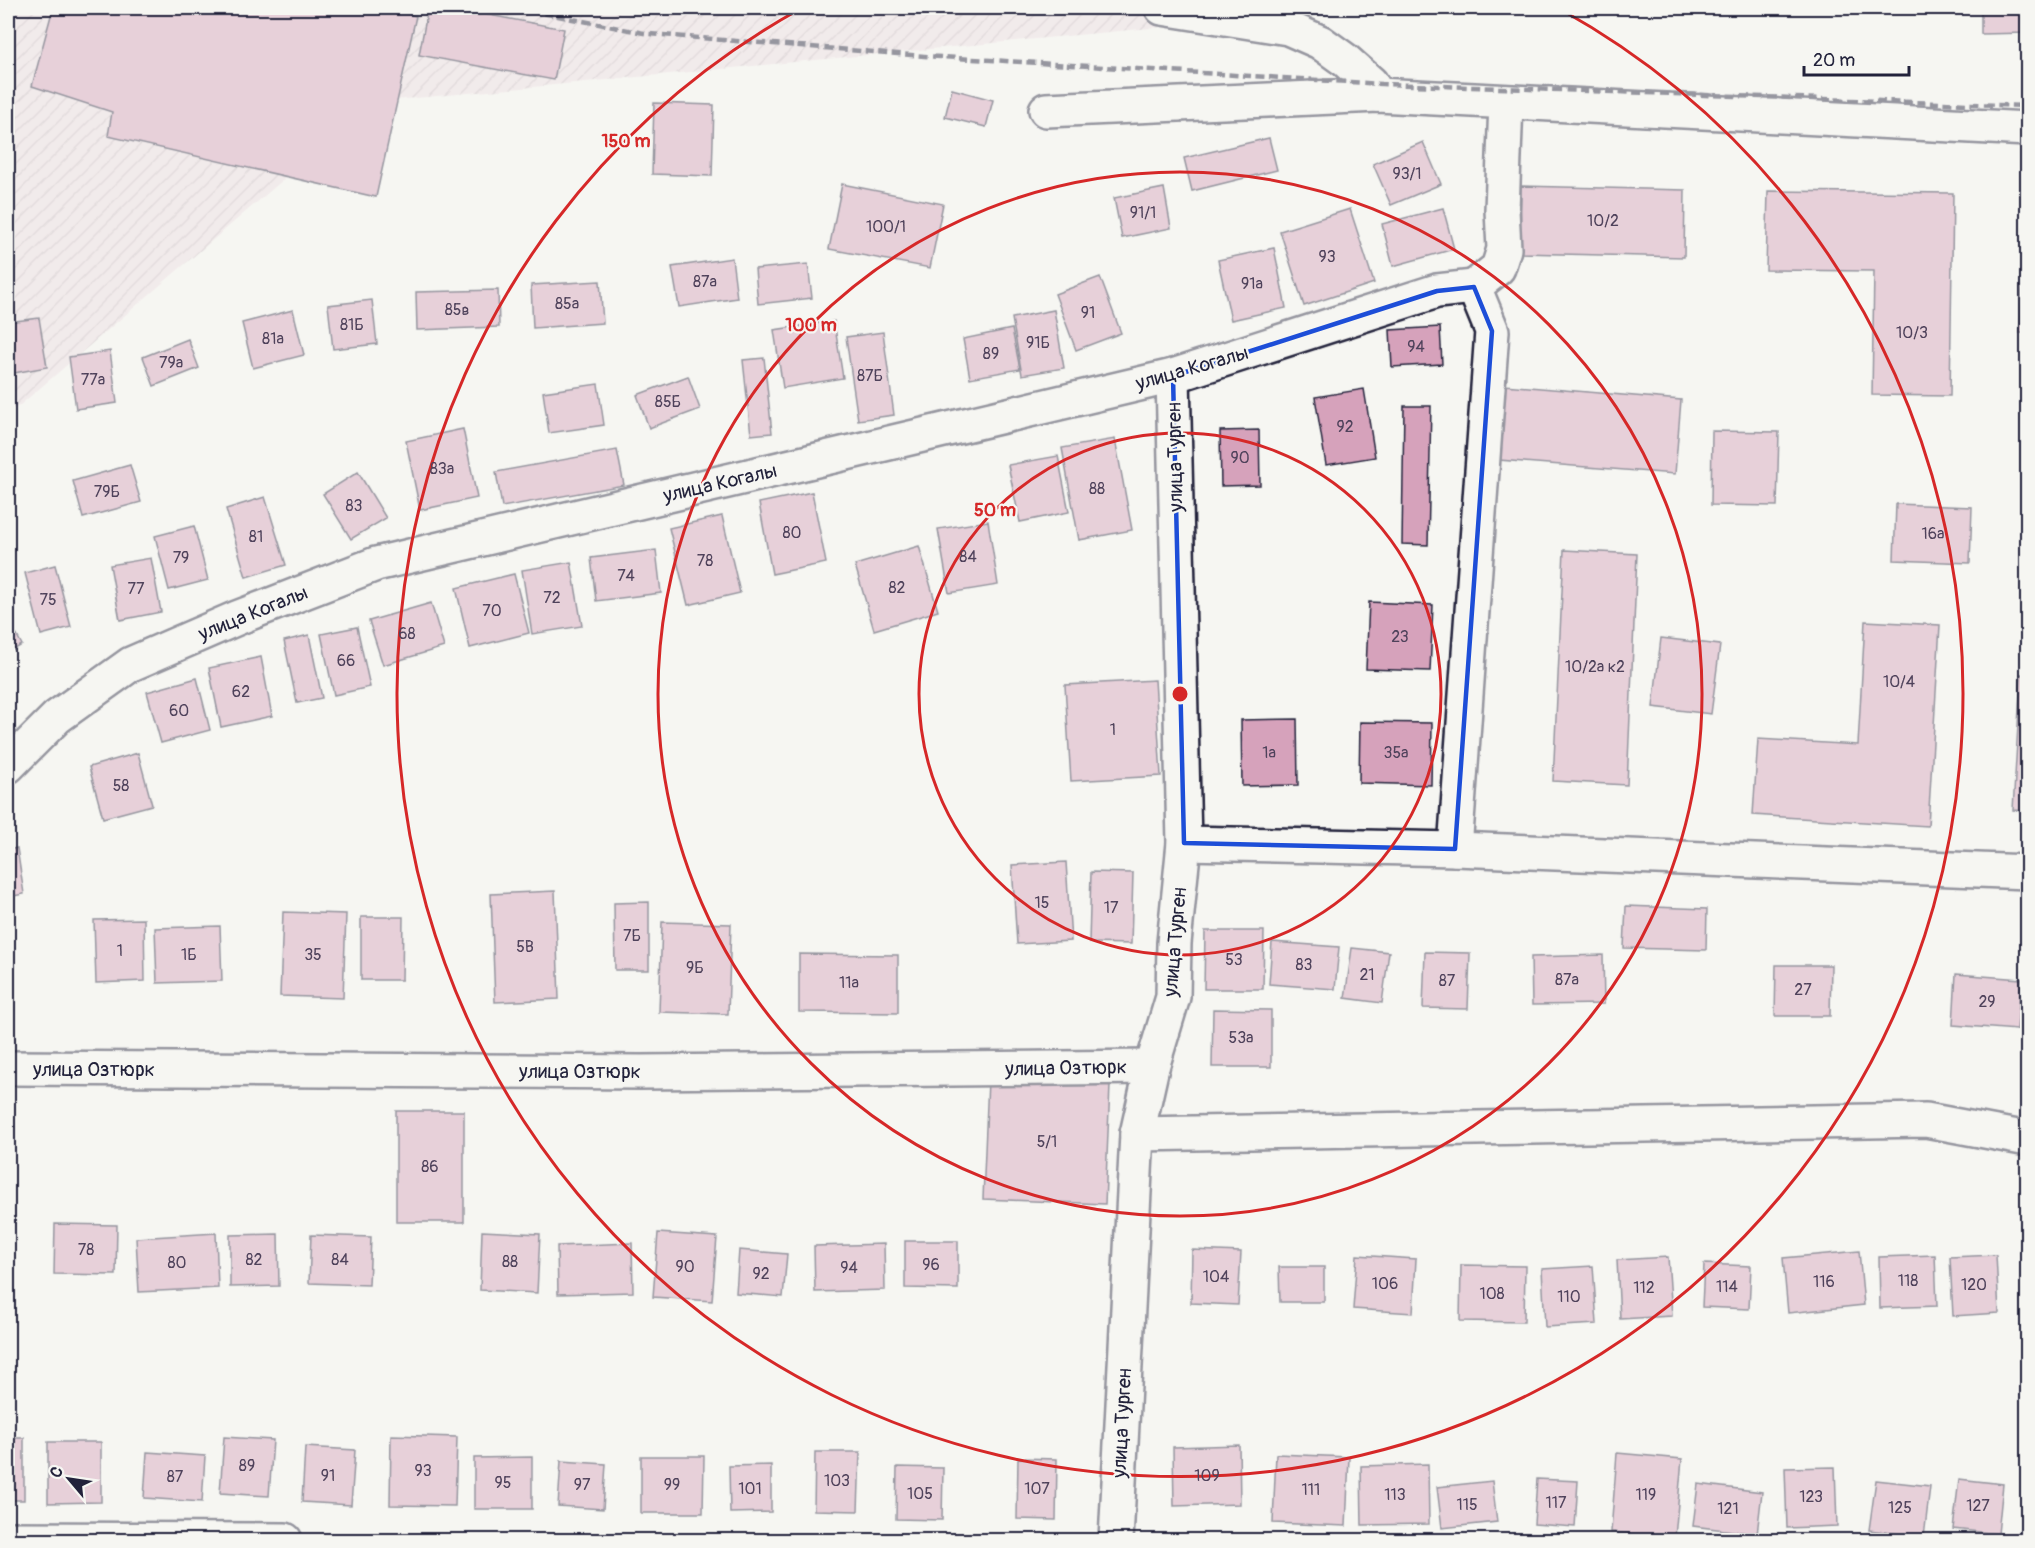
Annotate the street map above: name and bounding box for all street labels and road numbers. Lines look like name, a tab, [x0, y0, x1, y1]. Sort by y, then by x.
street label: улица Когалы	[1132, 340, 1251, 396]
street label: улица Турген	[1162, 402, 1188, 513]
street label: улица Когалы	[660, 458, 779, 508]
street label: улица Когалы	[194, 580, 311, 647]
street label: улица Турген	[1158, 886, 1192, 999]
street label: улица Озтюрк	[1004, 1054, 1127, 1082]
street label: улица Озтюрк	[32, 1057, 155, 1082]
street label: улица Озтюрк	[518, 1059, 641, 1084]
street label: улица Турген	[1107, 1367, 1137, 1480]

